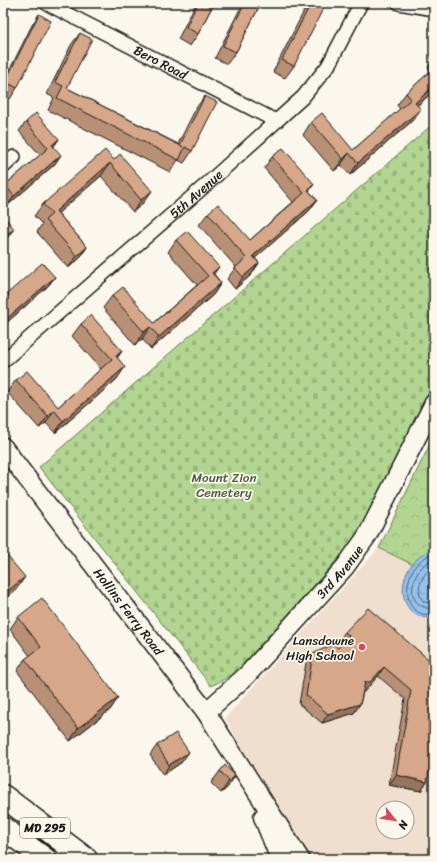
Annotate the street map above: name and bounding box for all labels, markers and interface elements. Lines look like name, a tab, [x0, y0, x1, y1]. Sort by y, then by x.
street label: Bero Road	[130, 38, 193, 86]
street label: 5th Avenue	[163, 164, 228, 224]
park label: Mount Zion Cemetery	[191, 466, 257, 504]
street label: 3rd Avenue	[310, 540, 369, 604]
street label: Hollins Ferry Road	[88, 562, 171, 661]
place label: Lansdowne High School	[286, 629, 354, 667]
marker: Lansdowne High School	[357, 642, 367, 652]
north arrow	[375, 800, 415, 840]
text: N	[393, 816, 414, 833]
road number: MD 295	[20, 818, 70, 838]

